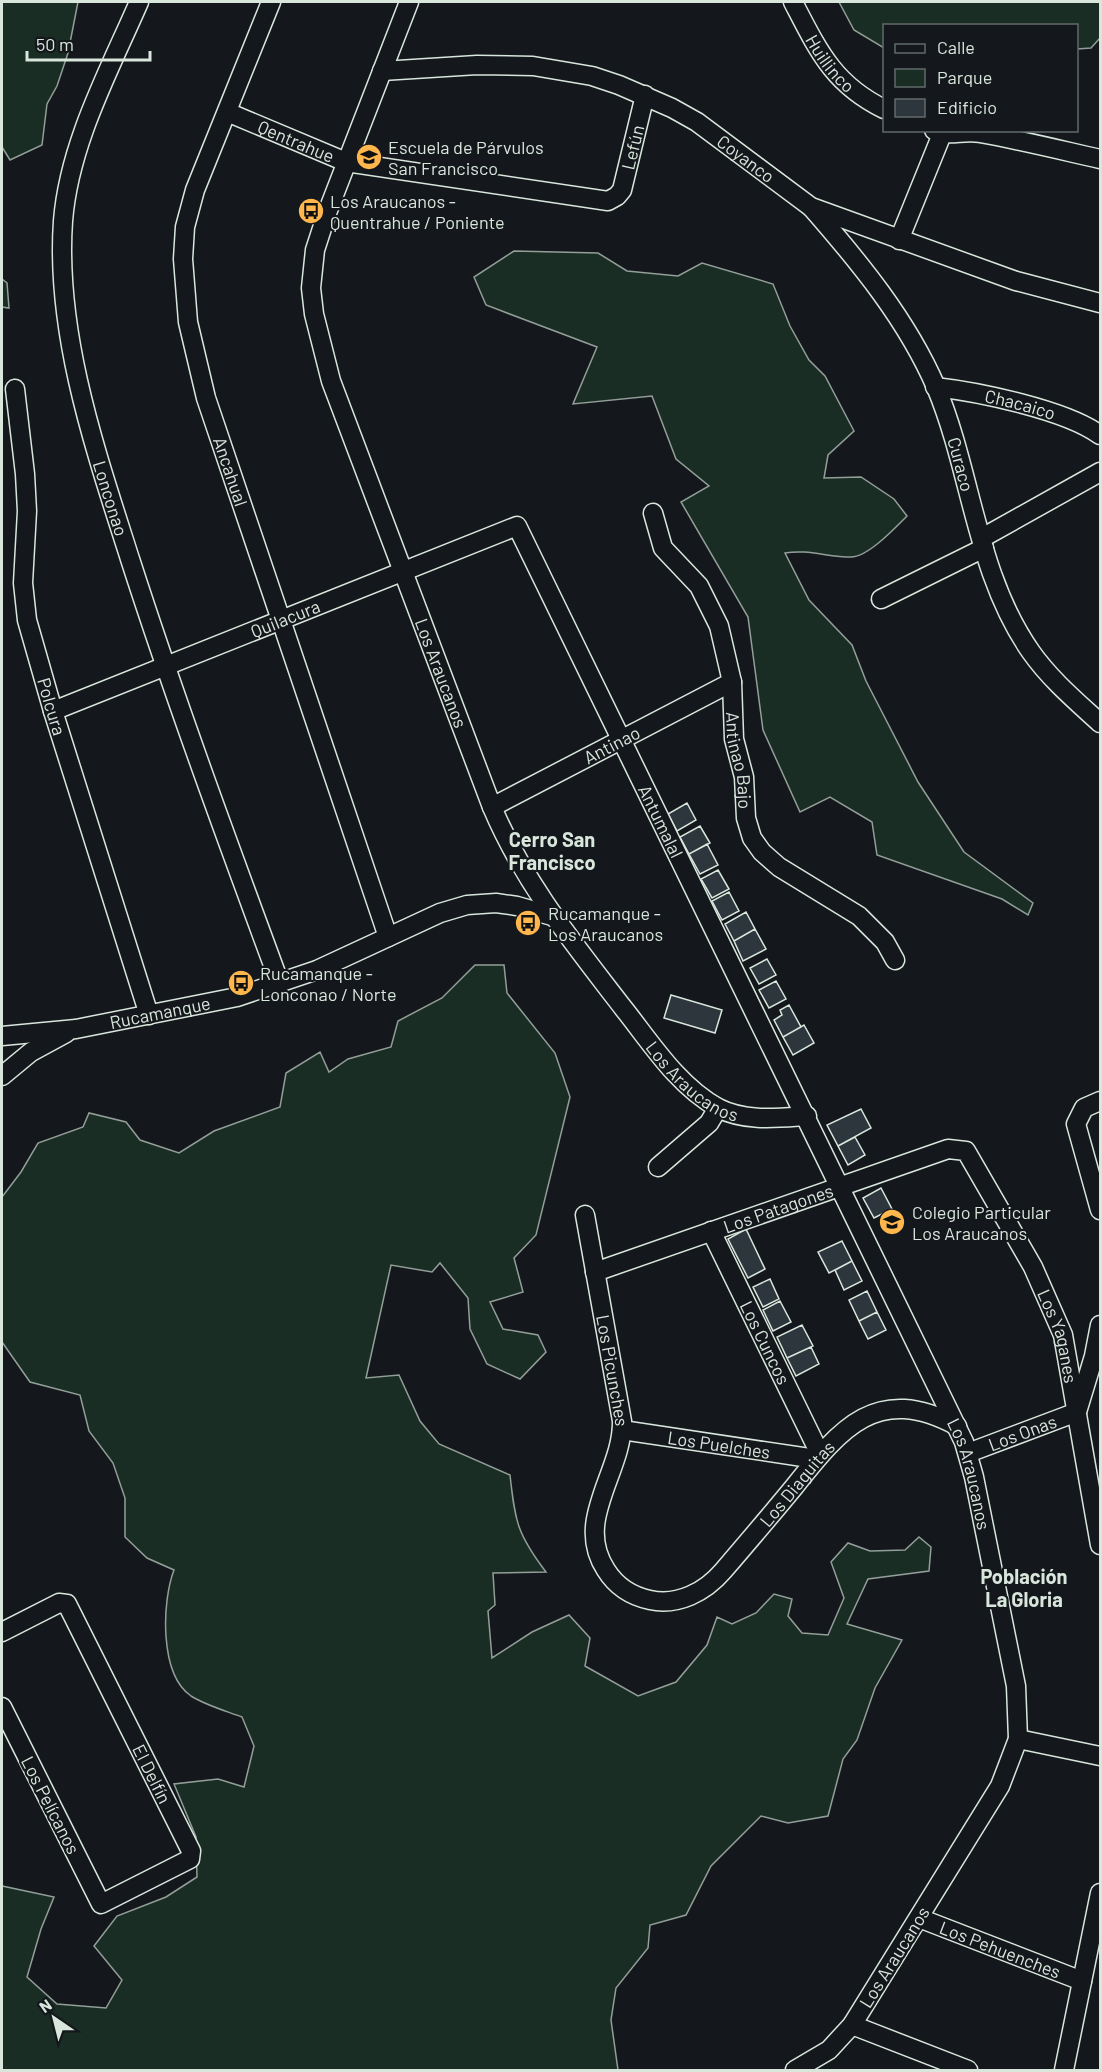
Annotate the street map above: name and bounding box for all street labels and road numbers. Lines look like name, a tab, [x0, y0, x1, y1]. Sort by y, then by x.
street label: Huillinco	[801, 30, 859, 97]
street label: Qentrahue	[255, 115, 338, 167]
street label: Lefún	[616, 123, 648, 172]
street label: Coyanco	[713, 130, 779, 187]
street label: Chacaico	[983, 384, 1059, 424]
street label: Ancahual	[209, 434, 253, 509]
street label: Curaco	[943, 435, 979, 494]
street label: Lonconao	[89, 458, 133, 539]
street label: Quilacura	[247, 595, 323, 642]
street label: Los Araucanos	[411, 615, 472, 731]
street label: Polcura	[33, 675, 71, 738]
street label: Antinao Bajo	[722, 711, 757, 810]
street label: Antinao	[580, 721, 644, 768]
street label: Antumalal	[634, 781, 688, 861]
street label: Rucamanque	[108, 992, 212, 1033]
street label: Los Araucanos	[641, 1036, 741, 1126]
street label: Los Patagones	[720, 1179, 836, 1237]
street label: Los Yaganes	[1033, 1286, 1082, 1385]
street label: Los Cuncos	[736, 1297, 795, 1388]
street label: Los Picunches	[592, 1313, 633, 1426]
street label: Los Onas	[985, 1410, 1059, 1455]
street label: Los Araucanos	[943, 1414, 995, 1532]
street label: Los Puelches	[666, 1426, 772, 1463]
street label: Los Diaguitas	[755, 1436, 839, 1531]
street label: El Delfín	[128, 1740, 176, 1807]
street label: Los Pelícanos	[17, 1752, 85, 1858]
street label: Los Araucanos	[854, 1902, 934, 2012]
street label: Los Pehuenches	[937, 1916, 1064, 1983]

